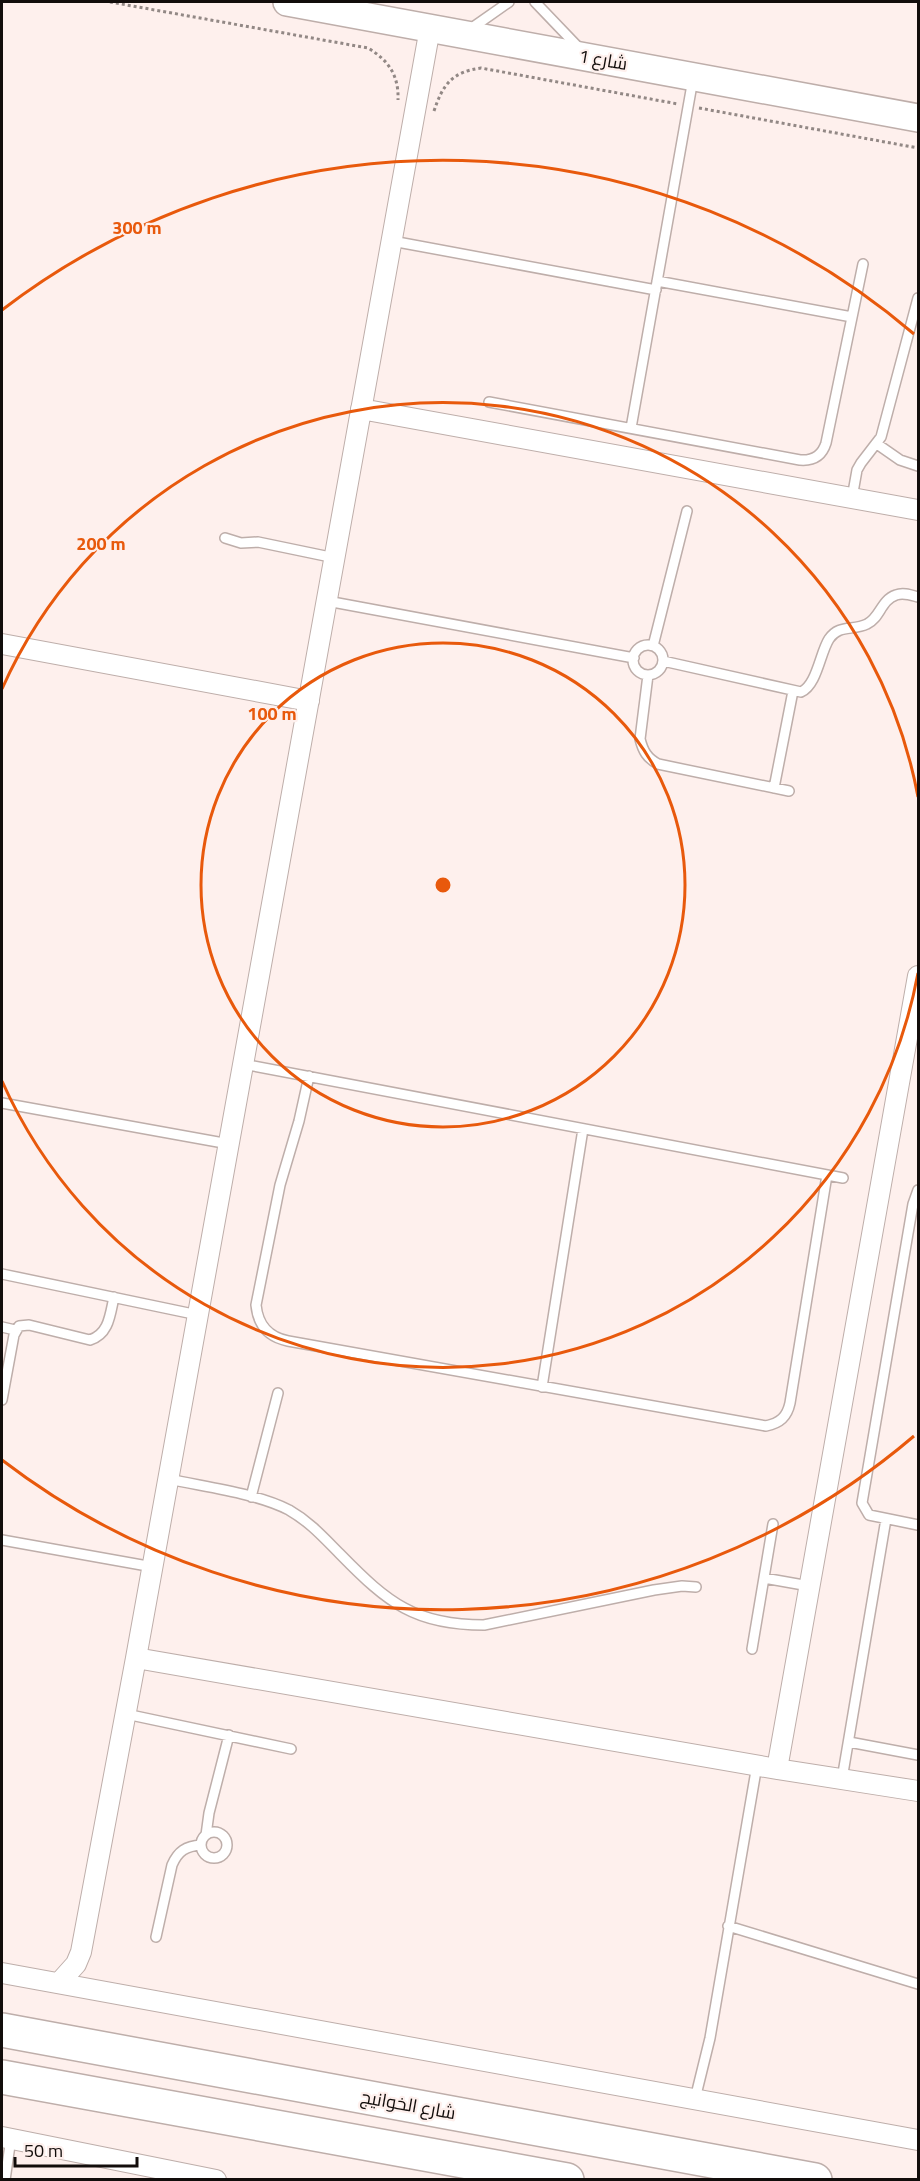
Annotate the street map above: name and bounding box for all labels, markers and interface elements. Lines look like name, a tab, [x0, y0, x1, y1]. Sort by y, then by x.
street label: شارع 1	[577, 42, 630, 77]
text: 300 m	[112, 214, 162, 241]
text: 200 m	[76, 530, 126, 557]
text: 100 m	[247, 700, 297, 727]
centre of rings	[433, 875, 453, 895]
street label: شارع الخوانيج	[358, 2083, 458, 2126]
scale bar	[15, 2130, 136, 2168]
text: 50 m	[24, 2137, 63, 2164]

